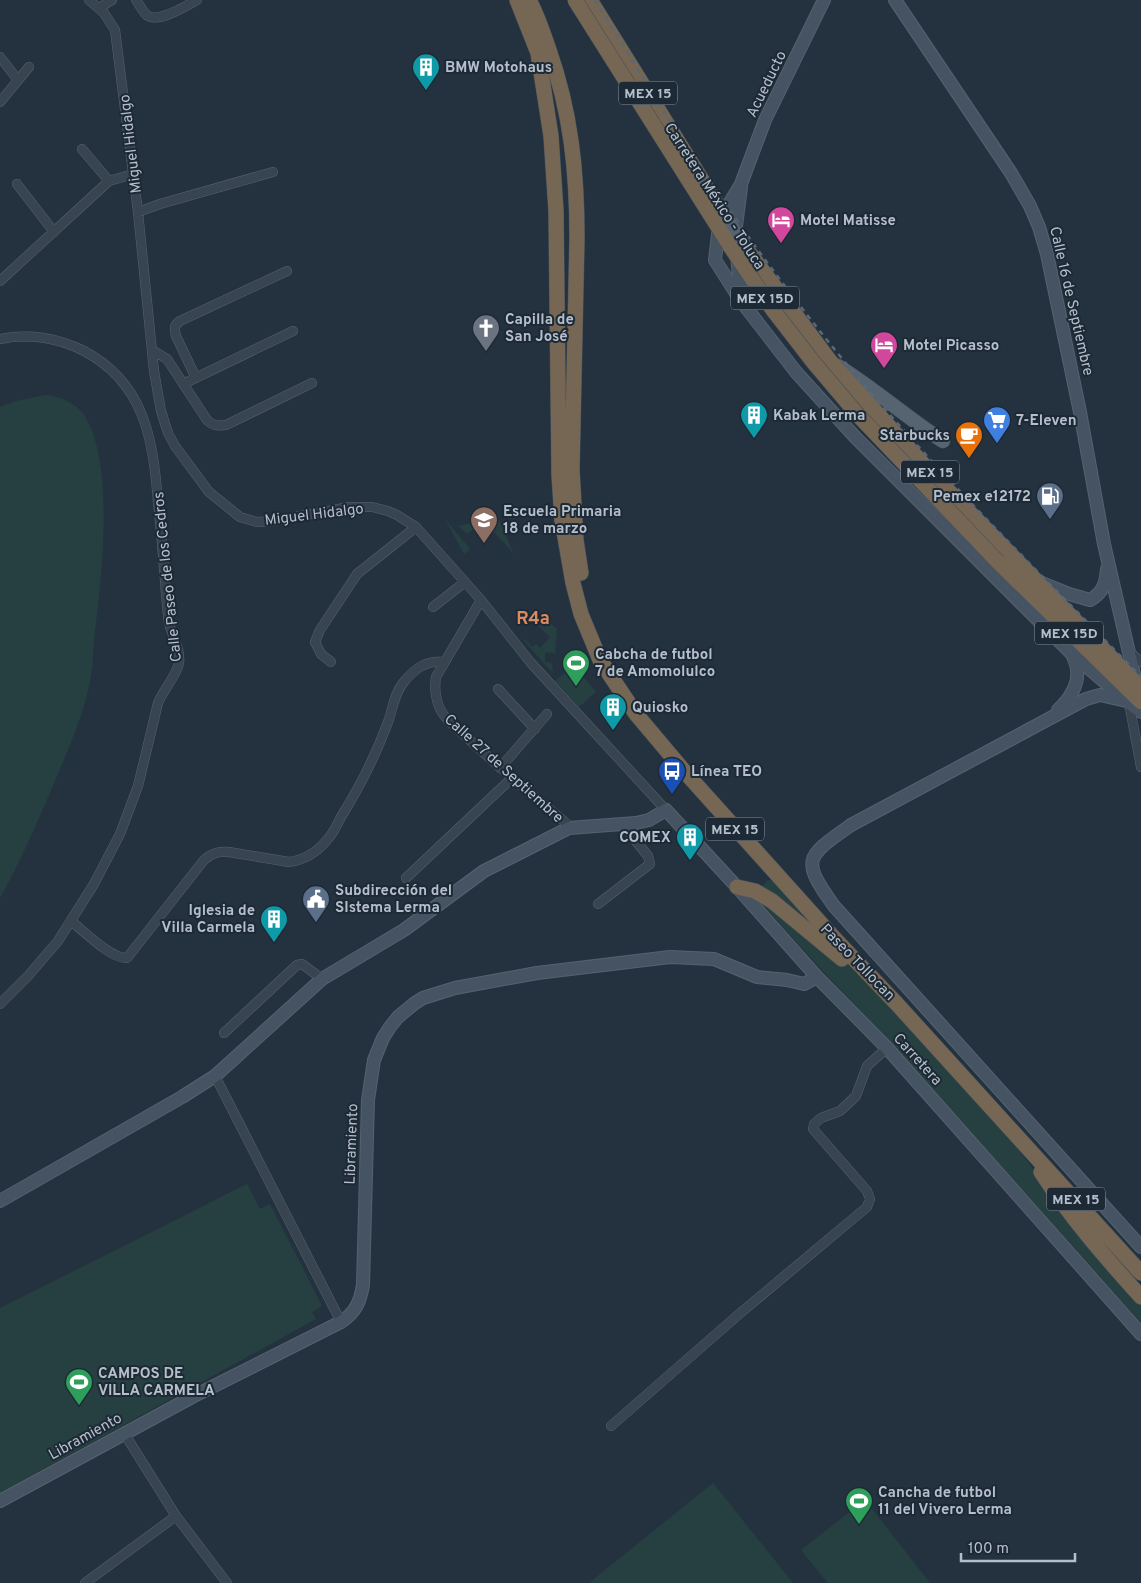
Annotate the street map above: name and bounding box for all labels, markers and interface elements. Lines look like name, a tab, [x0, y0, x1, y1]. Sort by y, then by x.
street label: Acueducto	[743, 48, 792, 121]
building icon: BMW Motohaus	[411, 52, 441, 91]
place label: BMW Motohaus	[445, 59, 552, 78]
road number: MEX 15	[619, 82, 677, 105]
street label: Miguel Hidalgo	[116, 93, 147, 194]
street label: Carretera México - Toluca	[659, 120, 768, 274]
hotel icon: Motel Matisse	[766, 205, 796, 244]
place label: Motel Matisse	[800, 212, 896, 231]
street label: Calle 16 de Septiembre	[1044, 225, 1097, 378]
road number: MEX 15D	[731, 286, 799, 310]
place label: Capilla de San José	[505, 311, 574, 347]
church icon: Capilla de San José	[471, 313, 501, 352]
hotel icon: Motel Picasso	[869, 330, 899, 369]
place label: Motel Picasso	[903, 337, 999, 356]
building icon: Kabak Lerma	[739, 400, 769, 439]
supermarket icon: 7-Eleven	[982, 405, 1012, 444]
place label: Kabak Lerma	[773, 407, 865, 426]
place label: 7-Eleven	[1016, 412, 1077, 431]
cafe icon: Starbucks	[954, 420, 984, 459]
place label: Starbucks	[880, 427, 950, 446]
road number: MEX 15	[901, 461, 959, 484]
fuel station icon: Pemex e12172	[1035, 481, 1065, 520]
place label: Pemex e12172	[933, 488, 1031, 507]
street label: Calle Paseo de los Cedros	[150, 491, 187, 663]
street label: Miguel Hidalgo	[264, 500, 365, 531]
place label: Escuela Primaria 18 de marzo	[503, 503, 621, 539]
school or university icon: Escuela Primaria 18 de marzo	[469, 505, 499, 544]
district label: R4a	[516, 608, 550, 631]
road number: MEX 15D	[1035, 622, 1103, 644]
place label: Cabcha de futbol 7 de Amomolulco	[595, 646, 715, 682]
sports icon: Cabcha de futbol 7 de Amomolulco	[561, 648, 591, 687]
building icon: Quiosko	[598, 692, 628, 731]
place label: Quiosko	[632, 699, 688, 718]
street label: Calle 27 de Septiembre	[439, 710, 567, 828]
bus stop icon: Línea TEO	[657, 756, 687, 795]
place label: Línea TEO	[691, 763, 762, 782]
road number: MEX 15	[706, 818, 764, 841]
building icon: COMEX	[675, 822, 705, 861]
place label: COMEX	[619, 829, 671, 848]
place label: Subdirección del SIstema Lerma	[335, 882, 452, 918]
public building icon: Subdirección del SIstema Lerma	[301, 884, 331, 923]
place label: Iglesia de Villa Carmela	[161, 902, 255, 938]
building icon: Iglesia de Villa Carmela	[259, 904, 289, 943]
street label: Paseo Tollocan	[815, 921, 898, 1005]
street label: Carretera	[888, 1030, 945, 1090]
street label: Libramiento	[342, 1103, 363, 1185]
road number: MEX 15	[1047, 1188, 1105, 1210]
place label: CAMPOS DE VILLA CARMELA	[98, 1365, 215, 1401]
sports icon: CAMPOS DE VILLA CARMELA	[64, 1367, 94, 1406]
street label: Libramiento	[46, 1409, 126, 1465]
place label: Cancha de futbol 11 del Vivero Lerma	[878, 1484, 1012, 1520]
sports icon: Cancha de futbol 11 del Vivero Lerma	[844, 1486, 874, 1525]
scale bar	[961, 1530, 1075, 1562]
text: 100 m	[968, 1540, 1009, 1559]

